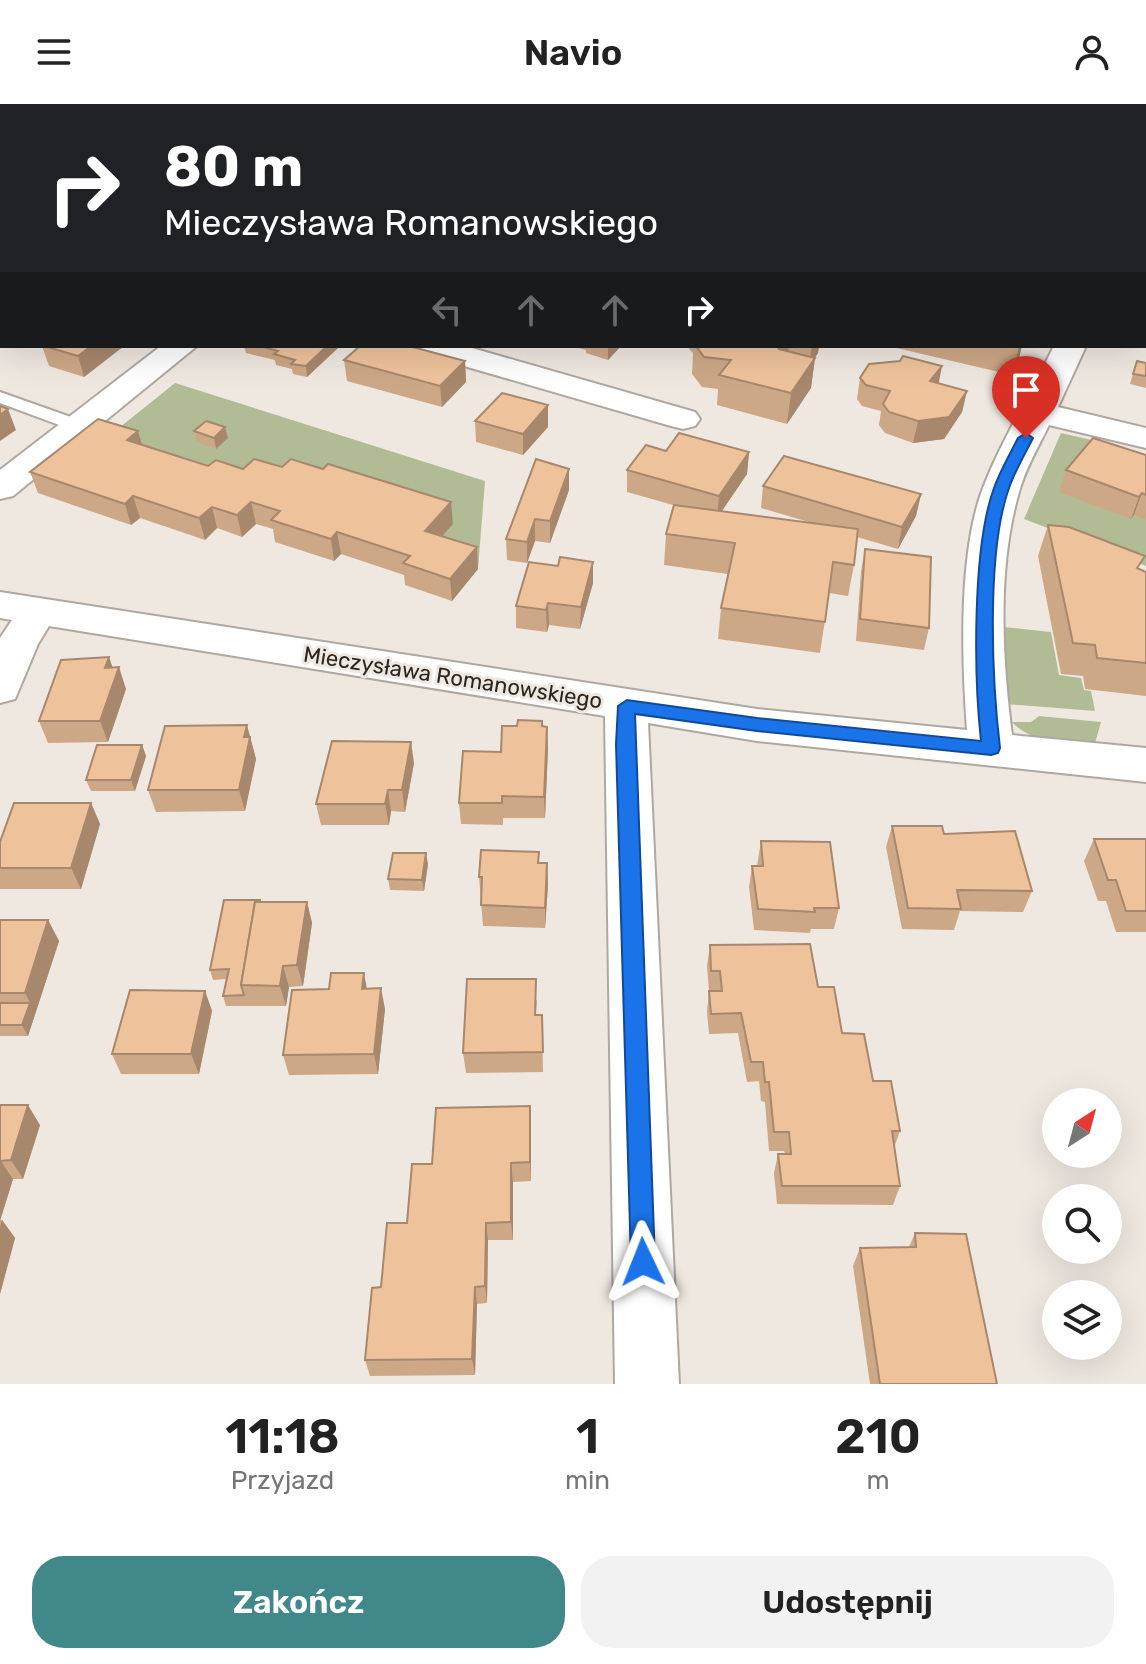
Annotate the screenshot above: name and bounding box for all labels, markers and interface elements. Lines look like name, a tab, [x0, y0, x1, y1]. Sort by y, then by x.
icon: menu	[32, 30, 76, 74]
icon: person	[1070, 30, 1114, 74]
text: Navio	[524, 31, 622, 74]
text: 80 m	[164, 134, 303, 200]
icon: right	[32, 136, 136, 240]
text: Mieczysława Romanowskiego	[164, 201, 658, 244]
icon: left	[425, 288, 469, 332]
icon: ahead	[509, 288, 553, 332]
icon: ahead	[593, 288, 637, 332]
icon: right	[677, 288, 721, 332]
pin	[992, 356, 1060, 438]
icon: arrive	[1004, 368, 1048, 412]
street label: Mieczysława Romanowskiego	[302, 641, 604, 714]
north arrow	[1042, 1088, 1122, 1168]
map controls	[1042, 1088, 1122, 1360]
button: search	[1042, 1184, 1122, 1264]
position arrow	[601, 1220, 685, 1304]
button: layers	[1042, 1280, 1122, 1360]
text: 11:18	[225, 1408, 340, 1465]
text: 1	[576, 1408, 599, 1465]
text: 210	[835, 1408, 921, 1465]
text: Przyjazd	[231, 1465, 334, 1496]
text: min	[565, 1465, 610, 1496]
text: m	[866, 1465, 890, 1496]
button: Zakończ	[32, 1556, 565, 1648]
button: Udostępnij	[581, 1556, 1114, 1648]

